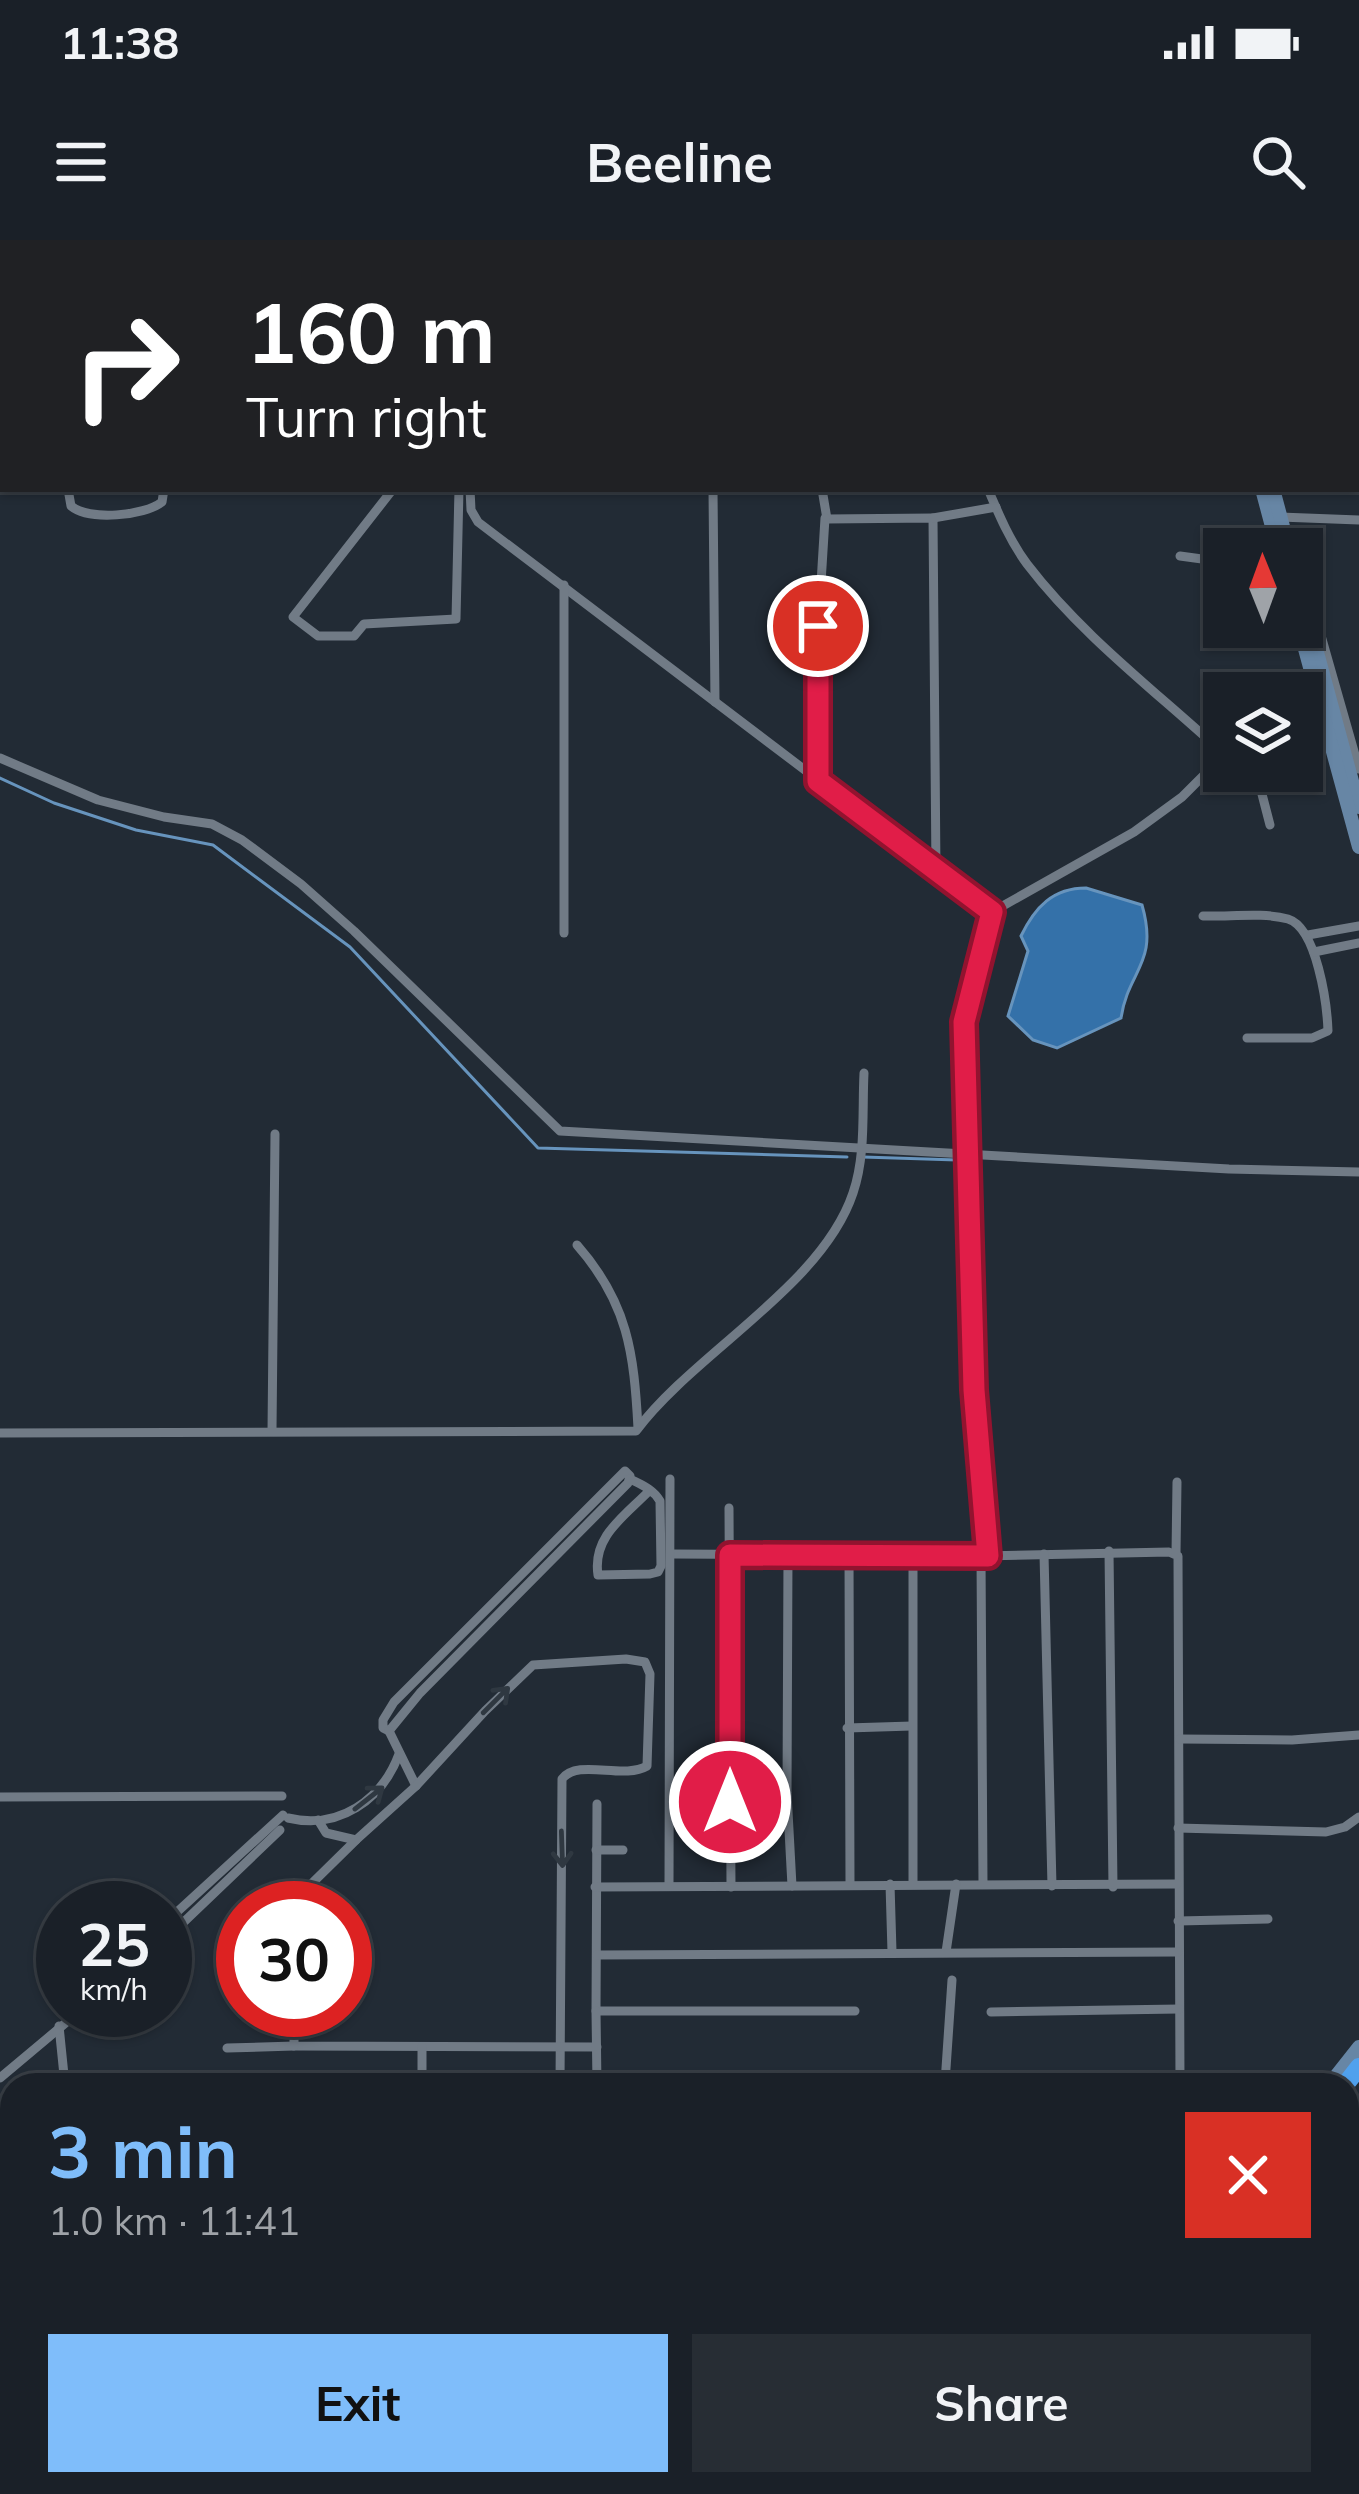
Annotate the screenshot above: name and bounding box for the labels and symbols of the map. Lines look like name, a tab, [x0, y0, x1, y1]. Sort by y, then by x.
north arrow	[1203, 528, 1323, 648]
pin	[767, 575, 869, 677]
one-way arrow	[481, 1686, 510, 1715]
position arrow	[667, 1739, 793, 1865]
one-way arrow	[352, 1785, 384, 1812]
one-way arrow	[551, 1829, 574, 1868]
speed limit sign: 30	[216, 1881, 372, 2037]

